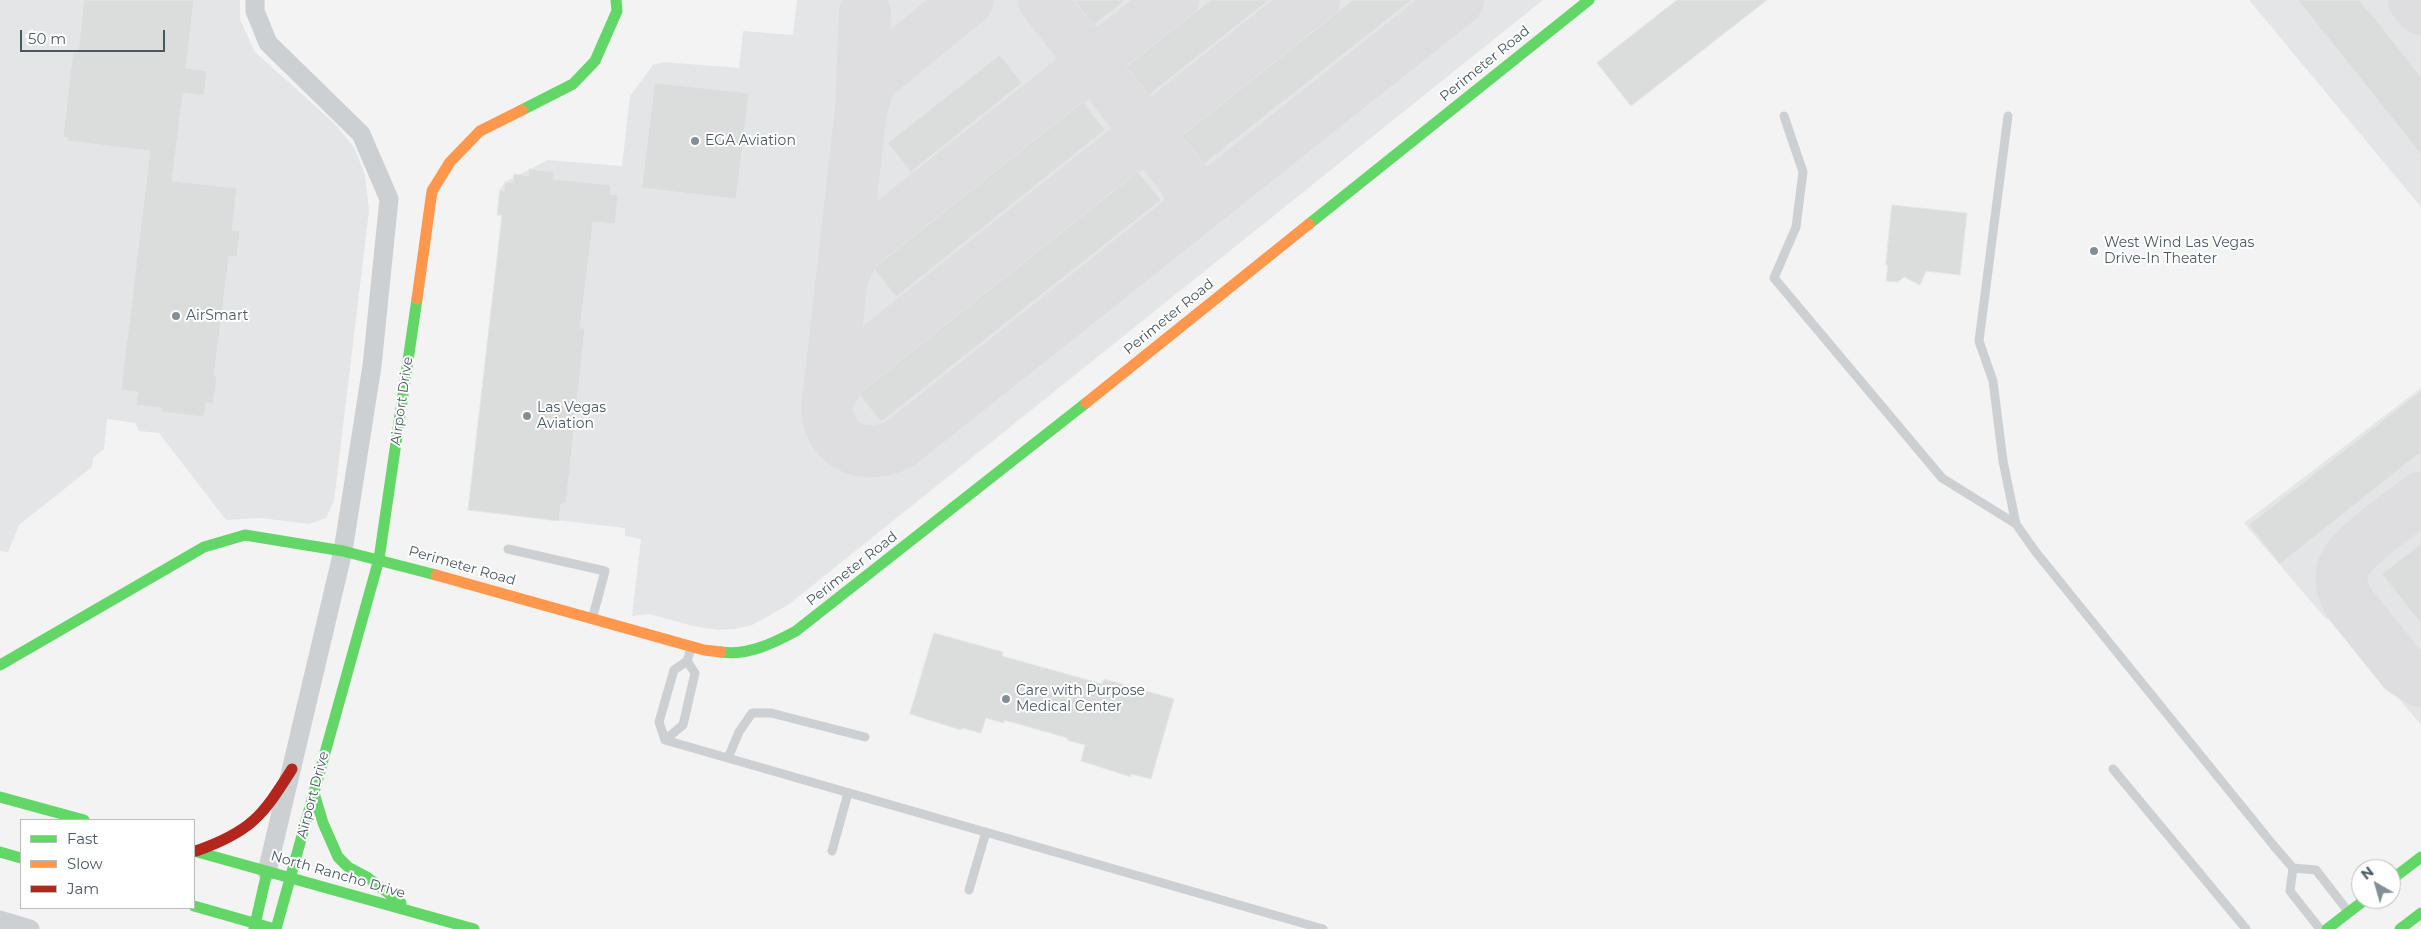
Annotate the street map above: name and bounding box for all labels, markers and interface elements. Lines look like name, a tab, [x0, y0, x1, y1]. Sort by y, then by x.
scale bar	[22, 20, 168, 52]
street label: Perimeter Road	[1437, 23, 1533, 105]
text: 50 m	[28, 29, 66, 48]
place label: EGA Aviation	[705, 133, 796, 149]
marker: EGA Aviation	[689, 135, 701, 147]
place label: West Wind Las Vegas Drive-In Theater	[2104, 235, 2254, 268]
marker: West Wind Las Vegas Drive-In Theater	[2088, 245, 2100, 257]
street label: Perimeter Road	[1121, 276, 1217, 358]
place label: AirSmart	[186, 308, 248, 324]
marker: AirSmart	[170, 310, 182, 322]
street label: Airport Drive	[387, 356, 417, 446]
place label: Las Vegas Aviation	[537, 400, 606, 432]
marker: Las Vegas Aviation	[521, 410, 533, 422]
street label: Perimeter Road	[803, 528, 901, 610]
street label: Perimeter Road	[406, 543, 518, 589]
place label: Care with Purpose Medical Center	[1016, 683, 1145, 716]
marker: Care with Purpose Medical Center	[1000, 693, 1012, 705]
street label: Airport Drive	[293, 750, 333, 840]
legend	[20, 819, 195, 909]
text: Fast	[67, 829, 98, 848]
street label: North Rancho Drive	[269, 848, 407, 902]
text: Slow	[67, 854, 103, 873]
north arrow	[2351, 859, 2401, 909]
text: N	[2357, 862, 2377, 884]
text: Jam	[67, 879, 99, 898]

